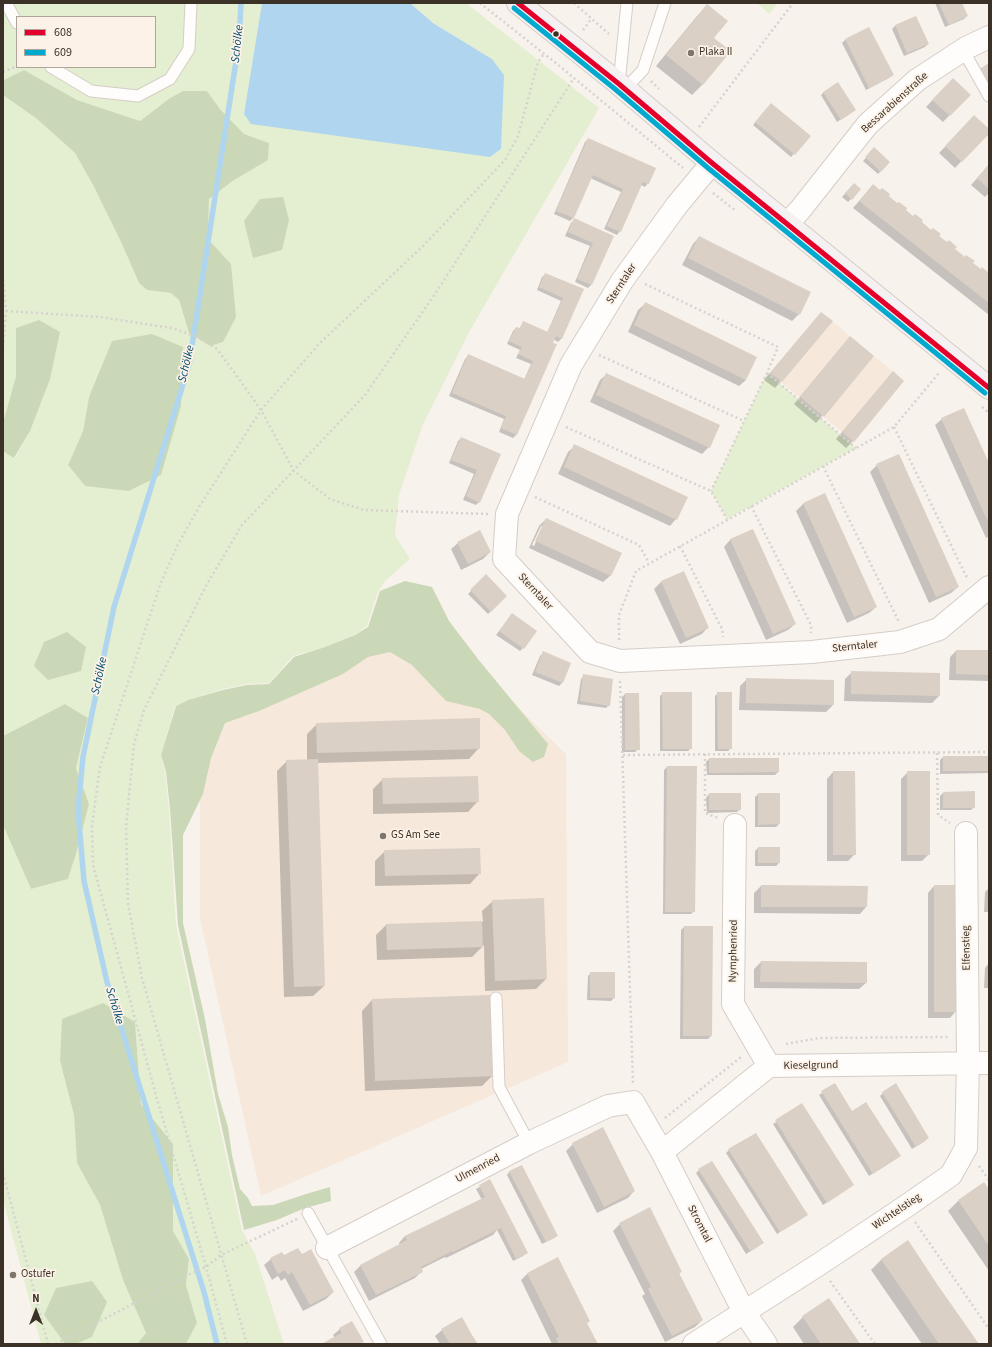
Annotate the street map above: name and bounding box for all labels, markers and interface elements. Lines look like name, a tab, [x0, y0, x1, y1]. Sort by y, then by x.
legend	[16, 16, 156, 68]
text: 608	[54, 24, 72, 41]
water label: Schölke	[229, 24, 247, 64]
unlabelled marker	[551, 29, 561, 39]
text: 609	[54, 44, 72, 61]
place label: Plaka II	[699, 46, 732, 60]
marker: Plaka II	[686, 48, 696, 58]
street label: Bessarabienstraße	[859, 70, 931, 136]
street label: Sterntaler	[604, 261, 640, 307]
water label: Schölke	[176, 344, 198, 384]
street label: Sterntaler	[515, 571, 555, 613]
street label: Sterntaler	[832, 638, 878, 656]
water label: Schölke	[89, 656, 111, 696]
place label: GS Am See	[391, 829, 440, 843]
marker: GS Am See	[378, 831, 388, 841]
street label: Nymphenried	[727, 919, 741, 983]
street label: Elfenstieg	[960, 925, 974, 971]
water label: Schölke	[102, 986, 126, 1026]
street label: Kieselgrund	[783, 1059, 839, 1073]
street label: Ulmenried	[453, 1152, 503, 1186]
street label: Wichtelstieg	[870, 1191, 924, 1233]
street label: Stromtal	[684, 1203, 714, 1245]
place label: Ostufer	[21, 1268, 55, 1282]
marker: Ostufer	[8, 1270, 18, 1280]
north arrow	[16, 1291, 56, 1331]
text: N	[32, 1291, 40, 1306]

